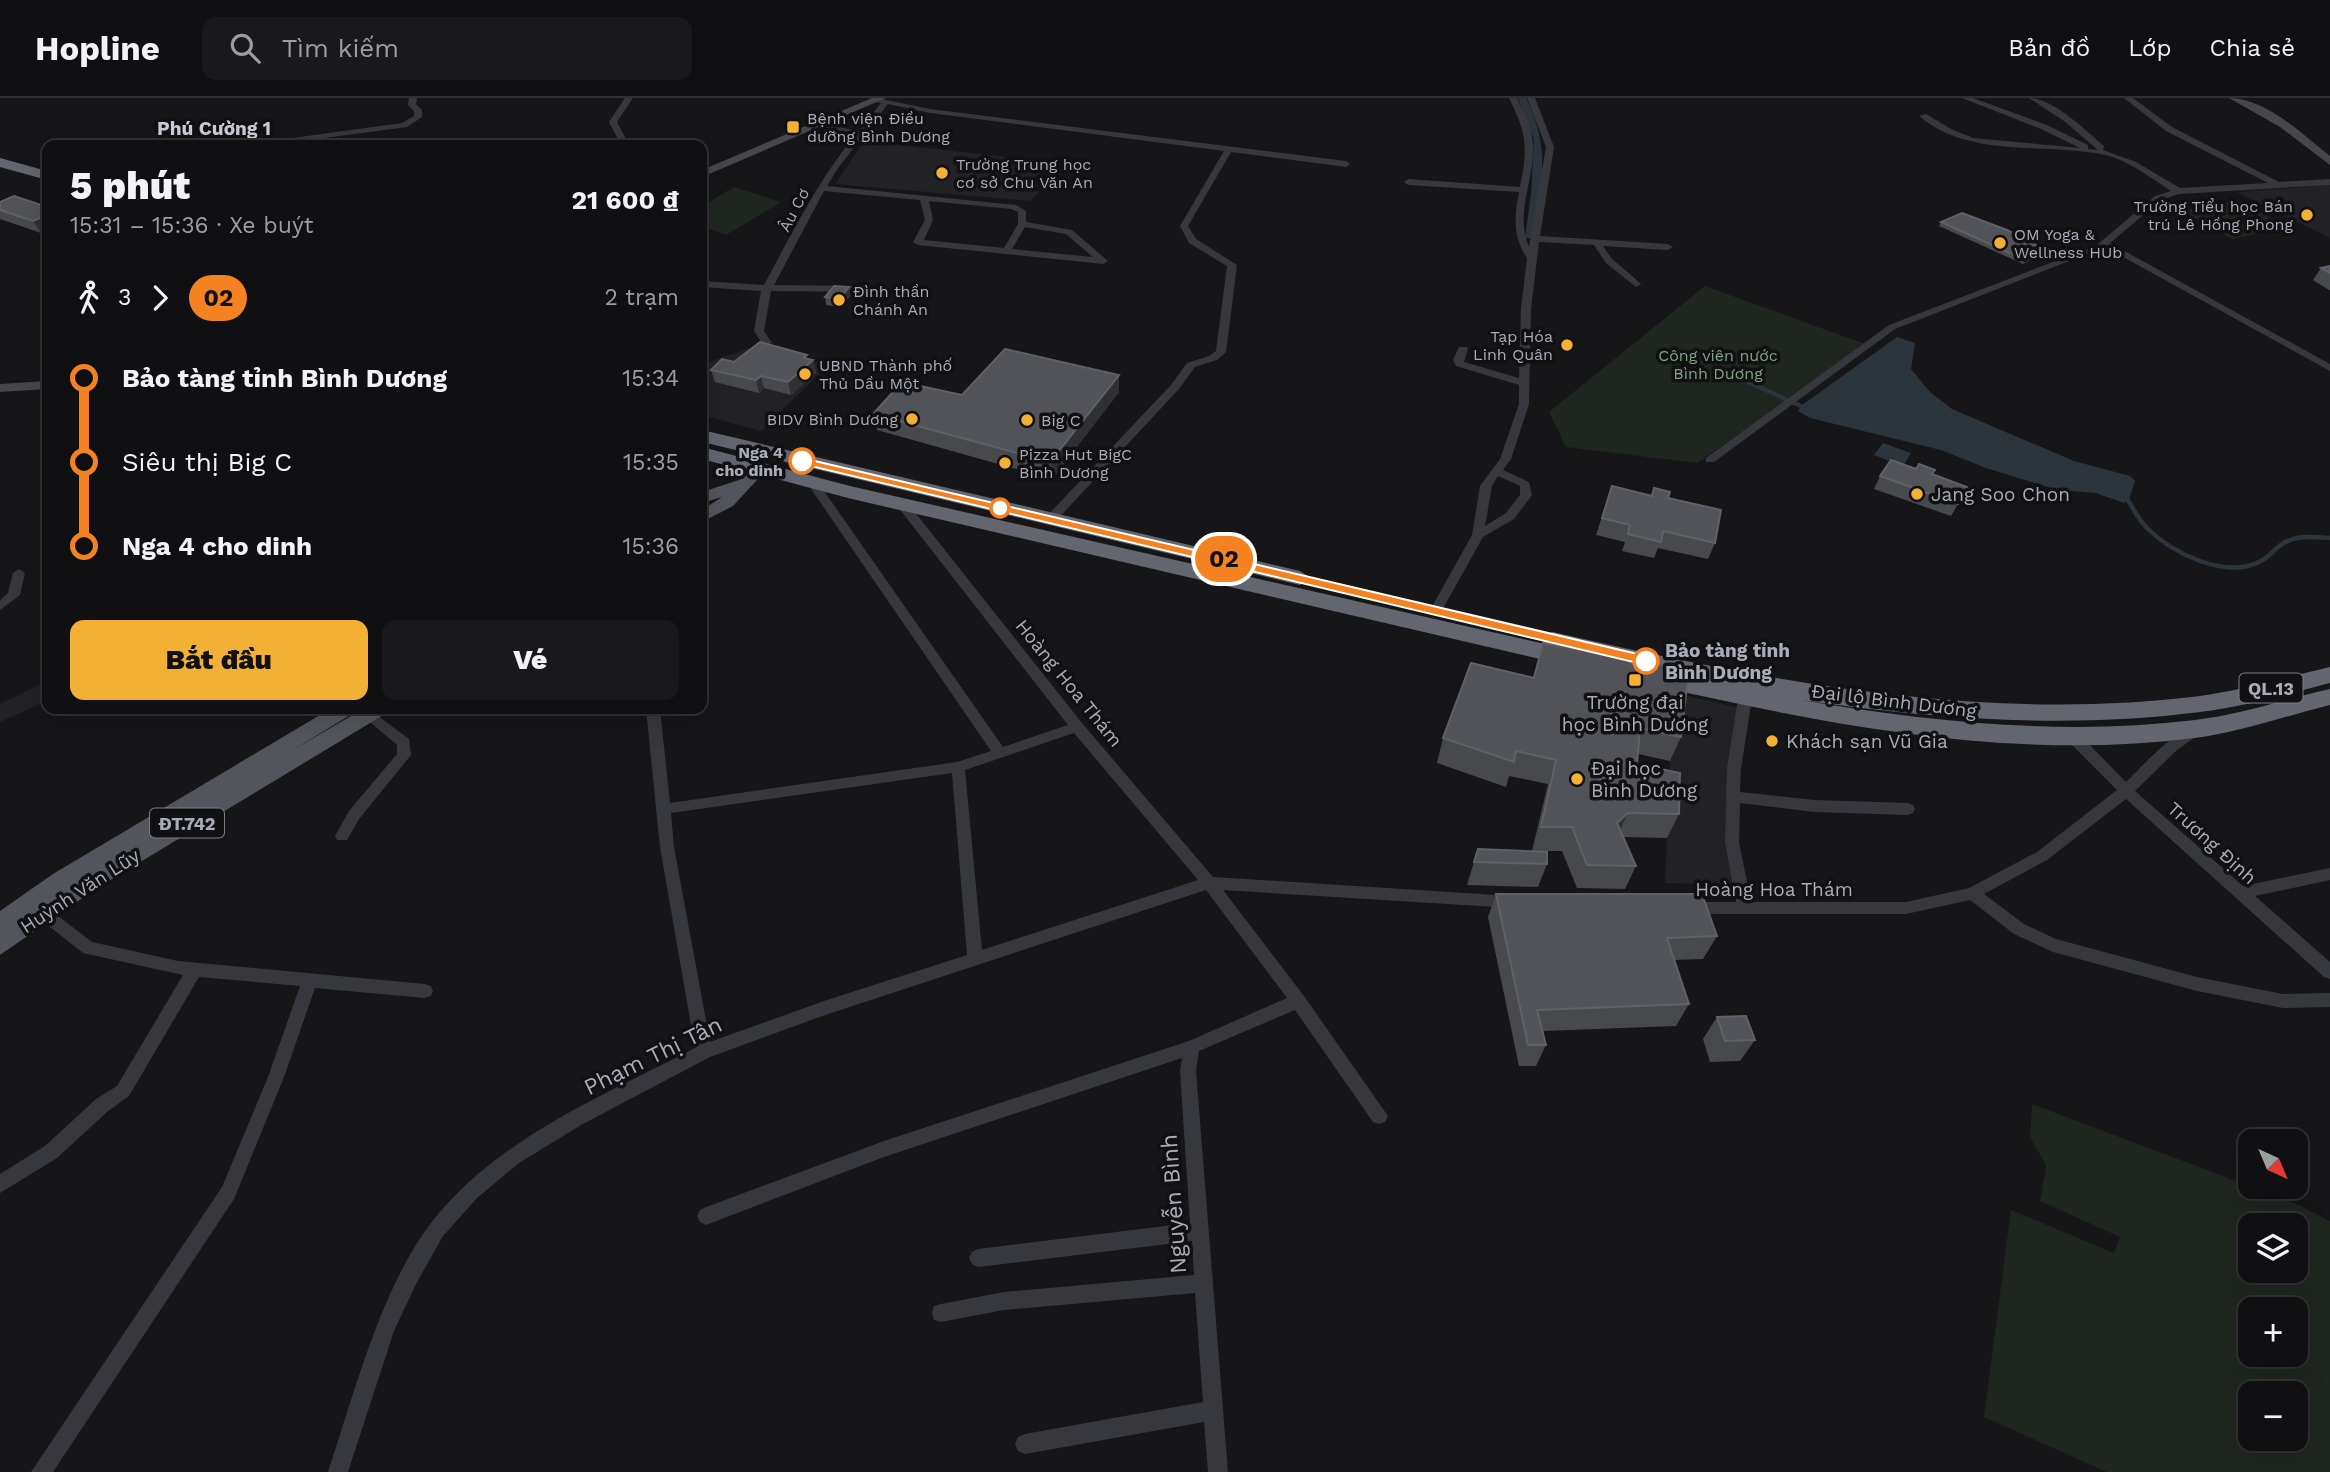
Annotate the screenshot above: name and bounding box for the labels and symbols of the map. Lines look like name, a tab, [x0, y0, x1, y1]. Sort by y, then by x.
place label: Bệnh viện Điều dưỡng Bình Dương	[807, 109, 950, 146]
district label: Phú Cường 1	[157, 117, 271, 140]
marker: Bệnh viện Điều dưỡng Bình Dương	[785, 119, 801, 135]
place label: Trường Trung học cơ sở Chu Văn An	[956, 155, 1093, 192]
marker: Trường Trung học cơ sở Chu Văn An	[934, 165, 950, 181]
street label: Âu Cơ	[775, 185, 813, 235]
place label: Trường Tiểu học Bán trú Lê Hồng Phong	[2133, 197, 2293, 234]
marker: Trường Tiểu học Bán trú Lê Hồng Phong	[2299, 207, 2315, 223]
place label: OM Yoga & Wellness HUb	[2014, 225, 2122, 262]
marker: OM Yoga & Wellness HUb	[1992, 235, 2008, 251]
place label: Đình thần Chánh An	[853, 282, 929, 319]
marker: Đình thần Chánh An	[831, 292, 847, 308]
place label: Tạp Hóa Linh Quân	[1473, 327, 1553, 364]
marker: Tạp Hóa Linh Quân	[1559, 337, 1575, 353]
park label: Công viên nước Bình Dương	[1658, 346, 1778, 383]
place label: UBND Thành phố Thủ Dầu Một	[819, 356, 952, 393]
marker: UBND Thành phố Thủ Dầu Một	[797, 366, 813, 382]
place label: BIDV Bình Dương	[767, 410, 898, 429]
marker: BIDV Bình Dương	[904, 411, 920, 427]
place label: Big C	[1041, 411, 1081, 430]
marker: Big C	[1019, 412, 1035, 428]
place label: Nga 4 cho dinh	[715, 443, 783, 480]
place label: Pizza Hut BigC Bình Dương	[1019, 445, 1132, 482]
marker: Nga 4 cho dinh	[789, 448, 815, 474]
marker: Pizza Hut BigC Bình Dương	[997, 455, 1013, 471]
place label: Jang Soo Chon	[1931, 483, 2070, 506]
marker: Jang Soo Chon	[1909, 486, 1925, 502]
unlabelled marker	[990, 498, 1010, 518]
line badge: 02	[1192, 536, 1256, 582]
street label: Hoàng Hoa Thám	[1011, 615, 1127, 751]
place label: Bảo tàng tỉnh Bình Dương	[1665, 639, 1790, 684]
marker: Bảo tàng tỉnh Bình Dương	[1633, 648, 1659, 674]
marker: Trường đại học Bình Dương	[1627, 672, 1643, 688]
road number: QL.13	[2240, 674, 2302, 702]
street label: Đại lộ Bình Dương	[1810, 679, 1979, 723]
place label: Trường đại học Bình Dương	[1562, 691, 1709, 736]
place label: Khách sạn Vũ Gia	[1786, 730, 1948, 753]
marker: Khách sạn Vũ Gia	[1764, 733, 1780, 749]
place label: Đại học Bình Dương	[1591, 757, 1698, 802]
marker: Đại học Bình Dương	[1569, 771, 1585, 787]
street label: Trương Định	[2163, 797, 2261, 889]
road number: ĐT.742	[150, 808, 224, 838]
street label: Huỳnh Văn Lũy	[16, 844, 144, 938]
street label: Hoàng Hoa Thám	[1695, 878, 1853, 901]
street label: Phạm Thị Tân	[580, 1011, 726, 1101]
north arrow	[2238, 1129, 2308, 1199]
street label: Nguyễn Bình	[1155, 1133, 1192, 1275]

